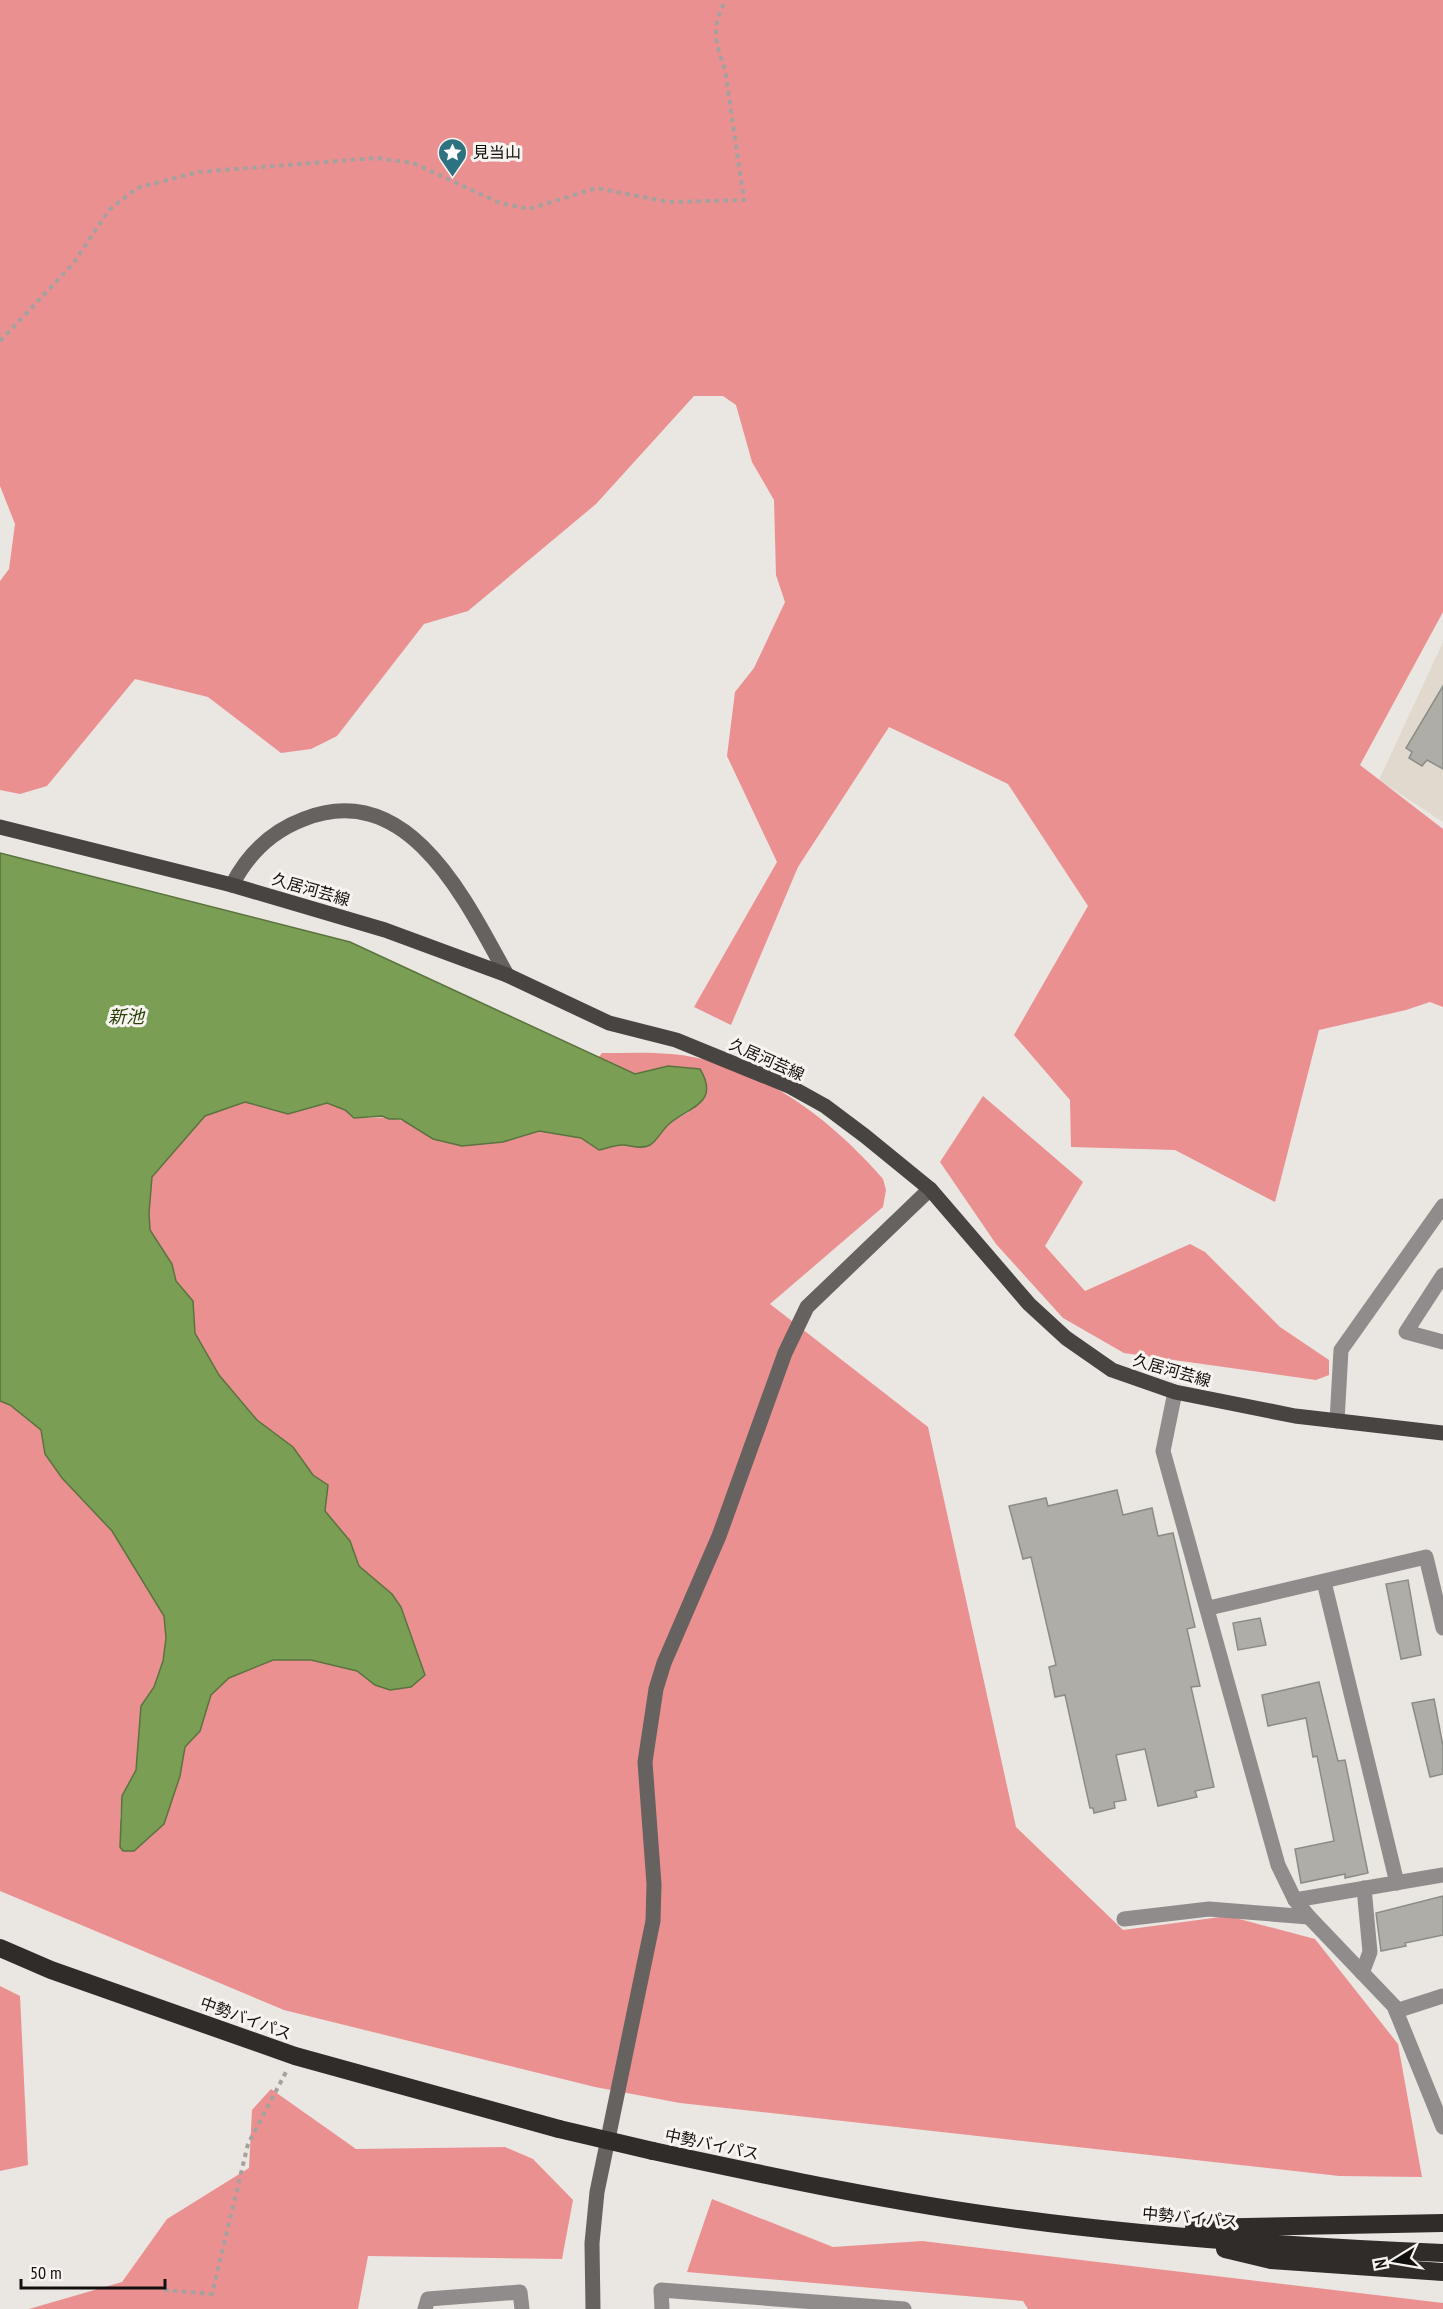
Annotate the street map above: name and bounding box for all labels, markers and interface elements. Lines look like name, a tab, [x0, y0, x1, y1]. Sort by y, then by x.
place icon: 見当山	[436, 136, 468, 178]
place label: 見当山	[473, 142, 521, 162]
street label: 久居河芸線	[270, 868, 352, 910]
water label: 新池	[108, 1005, 146, 1028]
street label: 久居河芸線	[726, 1034, 808, 1084]
street label: 久居河芸線	[1131, 1349, 1213, 1391]
street label: 中勢バイパス	[198, 1992, 294, 2044]
street label: 中勢バイパス	[663, 2124, 761, 2164]
street label: 中勢バイパス	[1141, 2203, 1239, 2231]
north arrow	[1365, 2231, 1425, 2291]
scale bar	[21, 2252, 165, 2290]
text: N	[1370, 2258, 1391, 2270]
text: 50 m	[30, 2261, 62, 2284]

